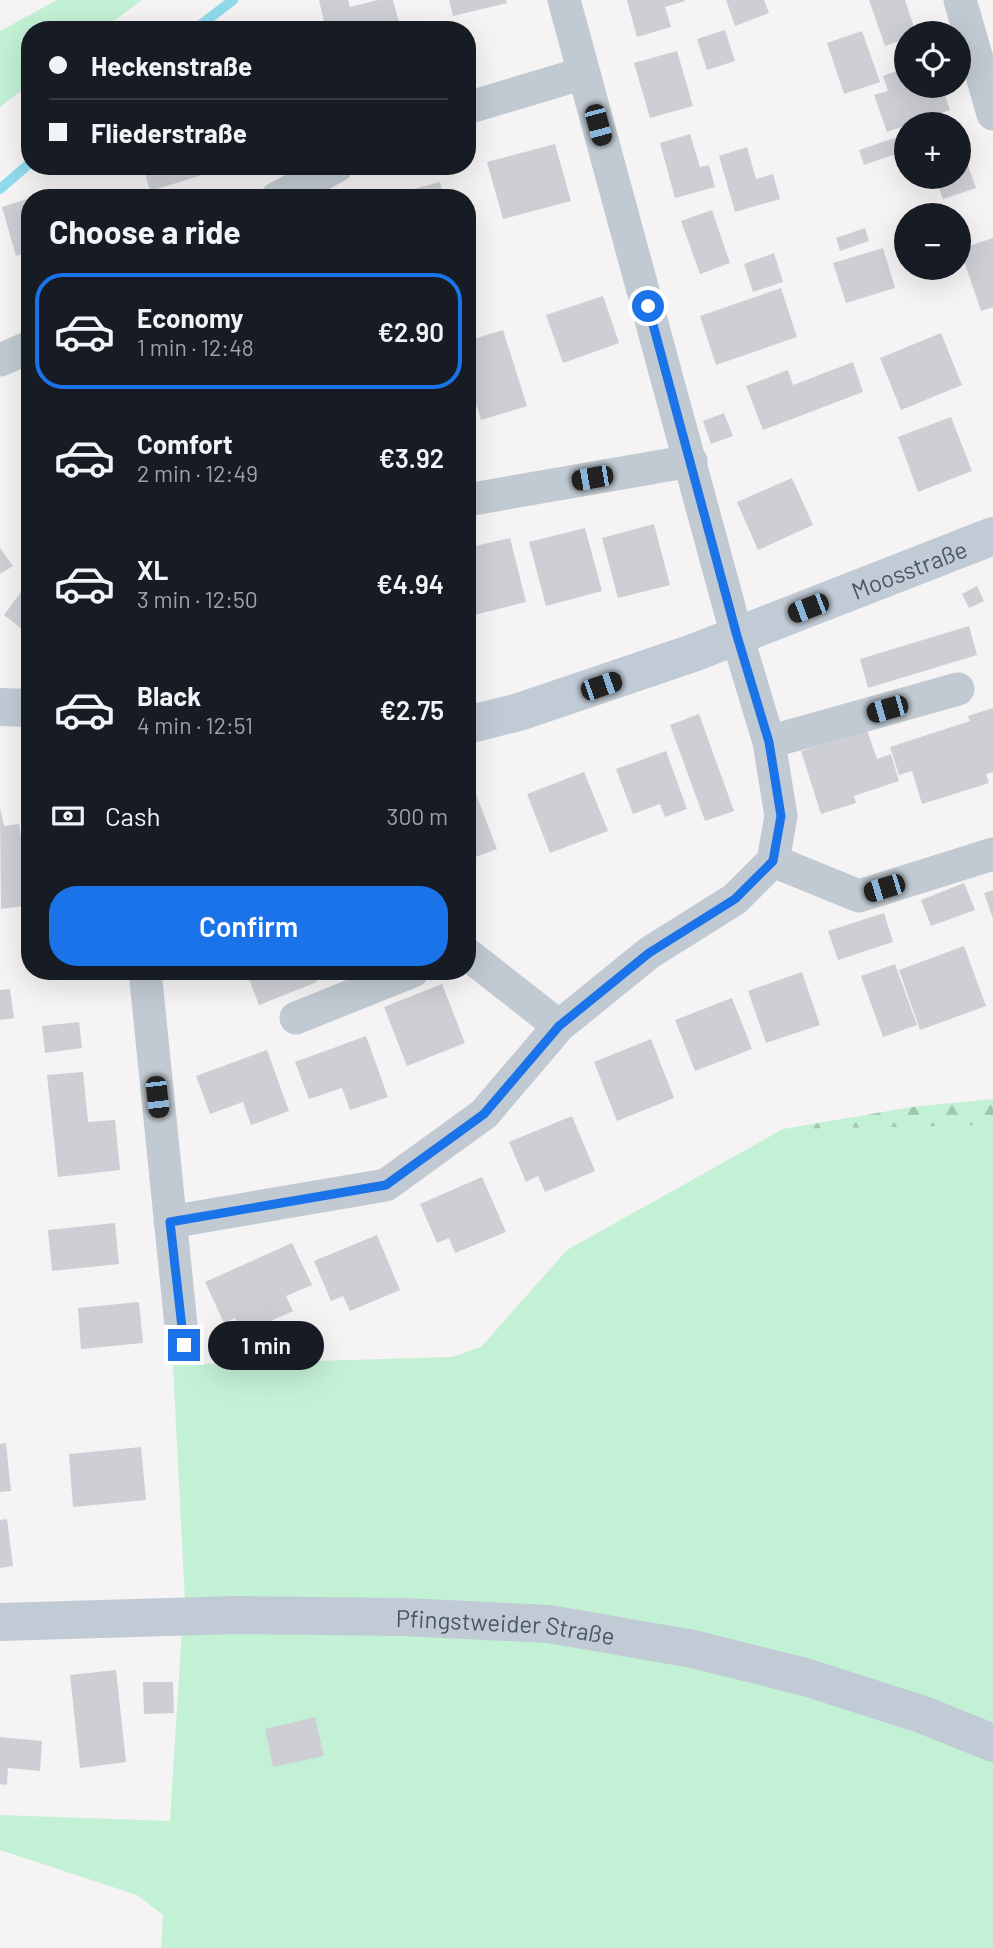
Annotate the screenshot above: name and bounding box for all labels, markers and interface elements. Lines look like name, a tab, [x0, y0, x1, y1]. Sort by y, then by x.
map controls	[894, 21, 971, 280]
button: locate	[894, 21, 971, 98]
text: Heckenstraße	[91, 50, 252, 81]
car	[583, 102, 614, 148]
button: +	[894, 112, 971, 189]
text: Fliederstraße	[91, 117, 247, 148]
button: −	[894, 203, 971, 280]
text: Choose a ride	[49, 212, 241, 250]
route start	[632, 290, 664, 322]
icon: car	[53, 300, 116, 363]
text: Economy	[137, 302, 243, 333]
text: €2.90	[378, 316, 444, 347]
text: 1 min · 12:48	[137, 333, 254, 361]
icon: car	[53, 426, 116, 489]
text: Comfort	[137, 428, 233, 459]
text: €3.92	[379, 442, 444, 473]
text: 2 min · 12:49	[137, 459, 258, 487]
car	[570, 464, 615, 492]
street label: Moosstraße	[847, 533, 971, 604]
icon: car	[53, 552, 116, 615]
text: XL	[137, 554, 168, 585]
text: €4.94	[376, 568, 444, 599]
text: 3 min · 12:50	[137, 585, 258, 613]
car	[785, 591, 832, 625]
car	[578, 669, 625, 703]
icon: car	[53, 678, 116, 741]
text: Black	[137, 680, 201, 711]
car	[864, 693, 911, 725]
text: €2.75	[380, 694, 444, 725]
text: 4 min · 12:51	[137, 711, 253, 739]
icon: cash	[49, 797, 87, 835]
text: Cash	[105, 800, 160, 831]
text: 300 m	[387, 802, 448, 830]
car	[861, 872, 908, 904]
button: Confirm	[49, 886, 448, 966]
car	[145, 1075, 170, 1119]
callout: 1 min	[208, 1320, 324, 1370]
route end	[168, 1329, 200, 1361]
text: 1 min	[241, 1331, 291, 1359]
street label: Pfingstweider Straße	[396, 1602, 617, 1650]

